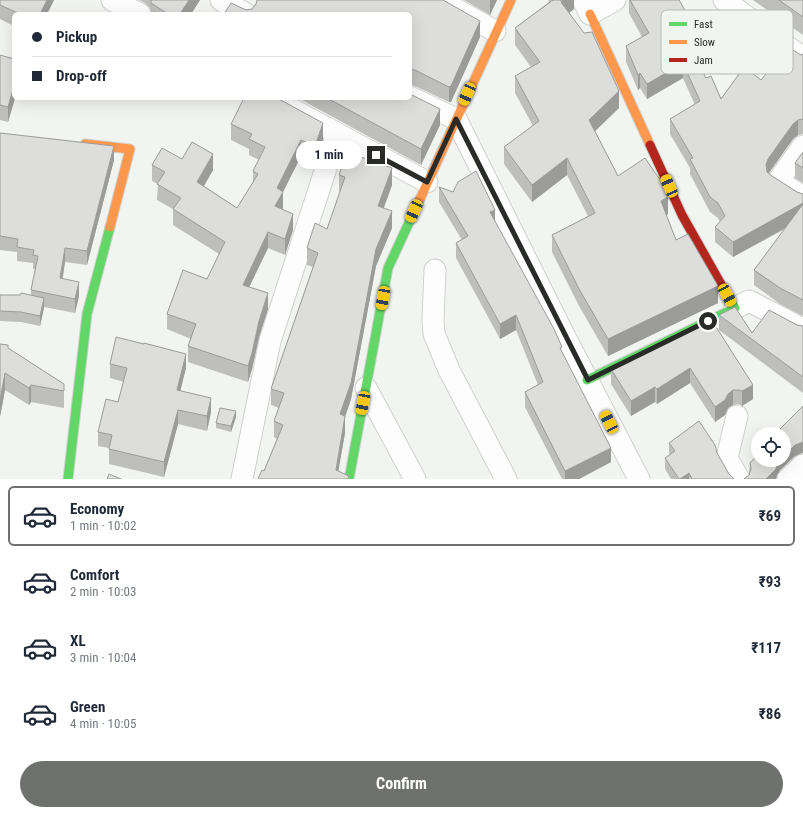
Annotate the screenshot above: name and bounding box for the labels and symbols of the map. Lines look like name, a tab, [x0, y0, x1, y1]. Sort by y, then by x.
legend	[661, 10, 793, 74]
text: Fast	[694, 18, 713, 31]
text: Slow	[694, 36, 715, 49]
text: Jam	[694, 54, 713, 67]
car	[457, 81, 477, 107]
callout: 1 min	[296, 141, 362, 169]
route end	[367, 146, 385, 164]
car	[659, 173, 679, 199]
car	[404, 198, 424, 224]
car	[716, 282, 738, 308]
car	[375, 285, 391, 311]
route start	[699, 312, 717, 330]
car	[355, 390, 371, 416]
car	[598, 409, 620, 435]

